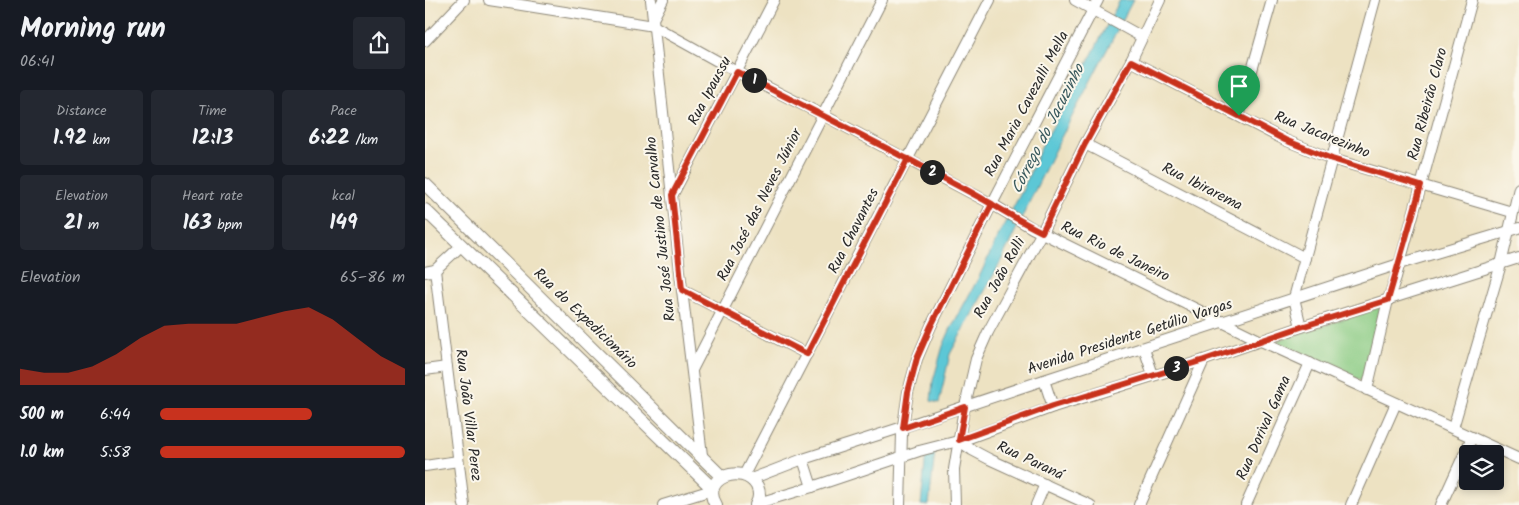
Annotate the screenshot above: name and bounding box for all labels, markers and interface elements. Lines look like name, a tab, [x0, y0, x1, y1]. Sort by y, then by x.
text: Morning run	[20, 7, 166, 52]
button: share	[353, 17, 405, 69]
street label: Rua Maria Cavezalli Mella	[978, 27, 1076, 181]
street label: Rua Ribeirão Claro	[1401, 45, 1455, 163]
text: 06:41	[20, 49, 55, 74]
street label: Rua Ipaussu	[682, 52, 738, 130]
water label: Córrego do Jacuzinho	[1005, 58, 1092, 198]
pin	[1218, 65, 1260, 116]
pin: 1	[741, 68, 767, 92]
text: 1	[752, 69, 757, 91]
icon: arrive	[1225, 72, 1253, 100]
text: Distance	[56, 100, 107, 122]
text: Time	[198, 100, 227, 122]
text: Pace	[330, 100, 357, 122]
street label: Rua Jacarezinho	[1270, 105, 1374, 165]
text: 1.92	[53, 122, 87, 155]
text: 12:13	[192, 122, 233, 155]
text: 6:22	[309, 122, 350, 155]
street label: Rua José das Neves Júnior	[711, 123, 809, 286]
text: km	[87, 129, 110, 151]
text: /km	[350, 129, 378, 151]
street label: Rua José Justino de Carvalho	[639, 135, 683, 323]
street label: Rua Ibirarema	[1157, 156, 1247, 218]
pin: 2	[919, 160, 945, 184]
text: 2	[928, 161, 937, 183]
street label: Rua Chavantes	[822, 183, 886, 278]
text: Elevation	[55, 185, 108, 207]
text: Heart rate	[182, 185, 243, 207]
text: kcal	[332, 185, 355, 207]
text: 21	[64, 207, 82, 240]
text: 163	[182, 207, 212, 240]
text: 149	[329, 207, 358, 240]
text: m	[82, 214, 99, 236]
text: bpm	[212, 214, 243, 236]
street label: Rua Rio de Janeiro	[1056, 215, 1174, 289]
street label: Rua João Rolli	[968, 232, 1033, 323]
street label: Rua do Expedicionário	[527, 263, 643, 375]
text: Elevation	[20, 265, 81, 290]
text: 65–86 m	[340, 265, 405, 290]
street label: Avenida Presidente Getúlio Vargas	[1024, 292, 1236, 382]
street label: Rua João Villar Perez	[448, 348, 488, 483]
pin: 3	[1163, 356, 1189, 380]
text: 3	[1173, 357, 1180, 379]
street label: Rua Dorival Gama	[1230, 372, 1298, 484]
text: 500 m	[20, 402, 64, 427]
text: 6:44	[100, 402, 130, 427]
street label: Rua Paraná	[993, 435, 1069, 488]
text: 1.0 km	[20, 440, 64, 465]
text: 5:58	[100, 440, 131, 465]
map controls	[1459, 445, 1504, 490]
button: layers	[1459, 445, 1504, 490]

